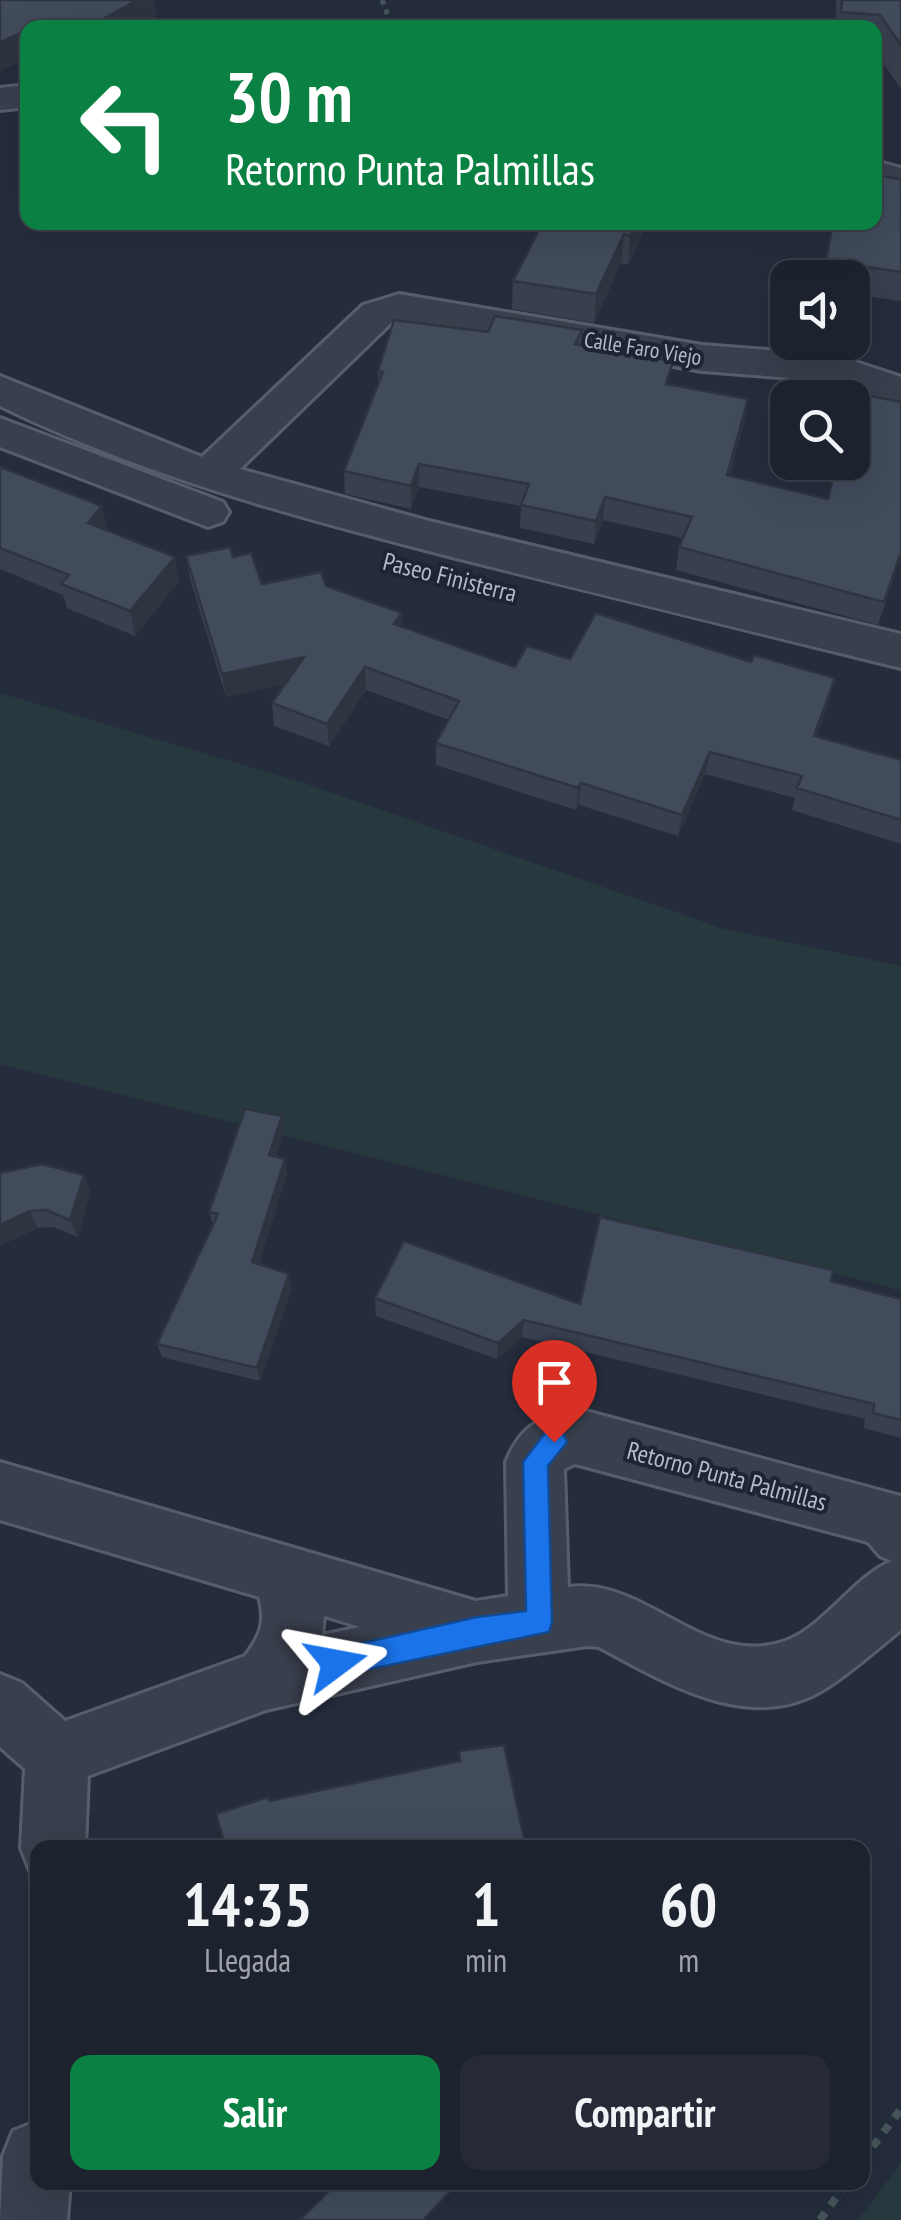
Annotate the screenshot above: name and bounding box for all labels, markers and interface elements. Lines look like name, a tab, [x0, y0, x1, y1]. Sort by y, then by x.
text: 30 m	[225, 51, 353, 141]
icon: left	[60, 60, 190, 190]
text: Retorno Punta Palmillas	[225, 139, 595, 197]
map controls	[770, 260, 870, 480]
button: sound	[770, 260, 870, 360]
street label: Calle Faro Viejo	[582, 325, 704, 371]
button: search	[770, 380, 870, 480]
street label: Paseo Finisterra	[380, 545, 520, 609]
pin	[512, 1340, 597, 1443]
icon: arrive	[527, 1355, 582, 1410]
street label: Retorno Punta Palmillas	[624, 1434, 830, 1518]
position arrow	[284, 1611, 388, 1715]
text: 14:35	[183, 1865, 313, 1943]
text: 1	[472, 1865, 501, 1943]
text: 60	[660, 1865, 717, 1943]
text: Llegada	[204, 1939, 291, 1981]
text: min	[465, 1939, 507, 1981]
text: m	[678, 1939, 699, 1981]
button: Salir	[70, 2055, 440, 2170]
button: Compartir	[460, 2055, 830, 2170]

